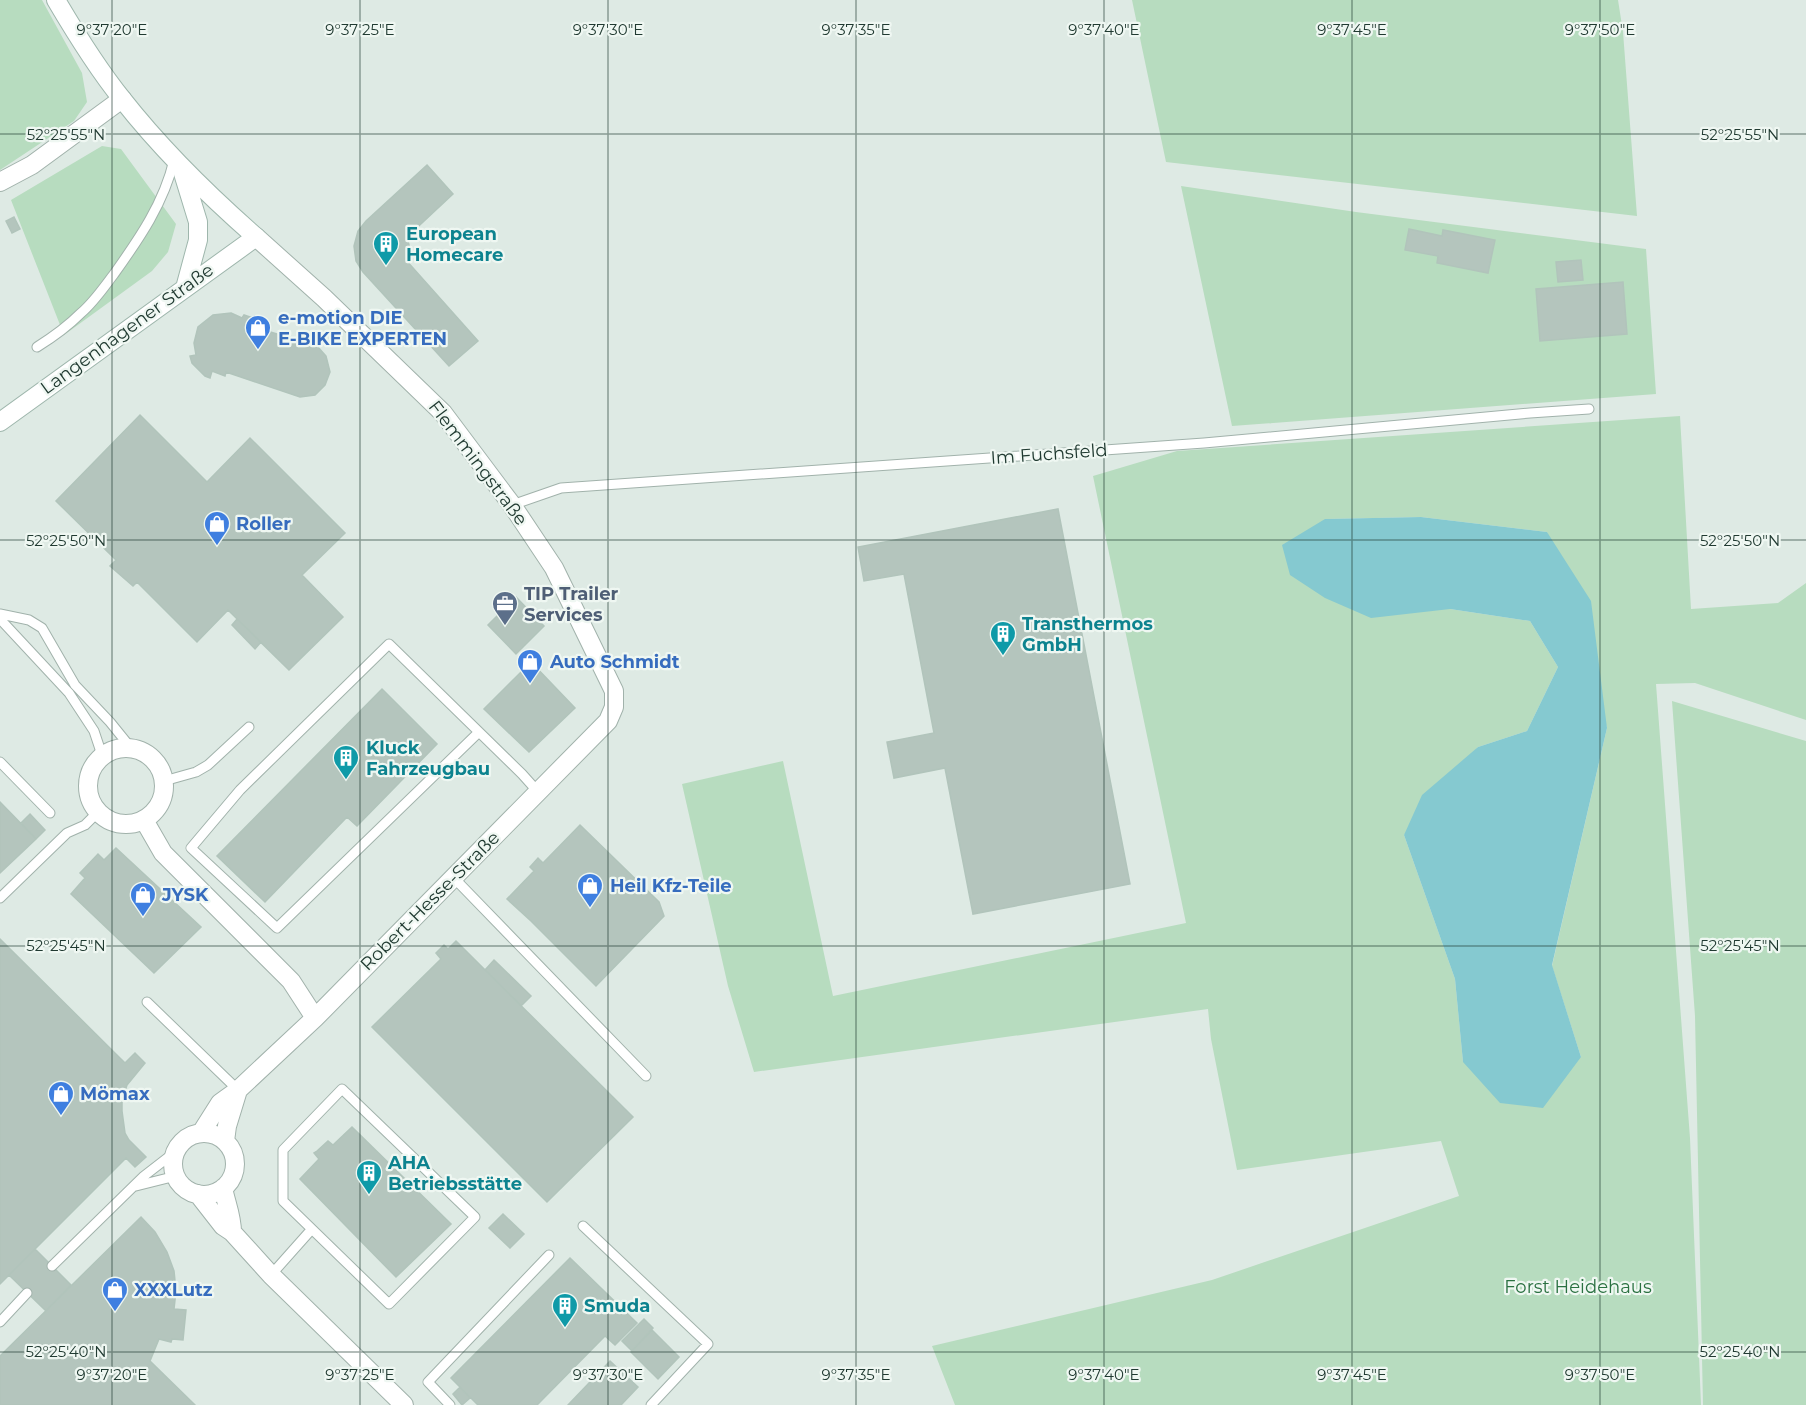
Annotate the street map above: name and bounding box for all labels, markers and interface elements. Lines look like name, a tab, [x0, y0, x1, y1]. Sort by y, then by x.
text: 9°37'20"E	[77, 20, 147, 39]
text: 9°37'25"E	[325, 20, 395, 39]
text: 9°37'30"E	[573, 20, 643, 39]
text: 9°37'35"E	[822, 20, 890, 39]
text: 9°37'40"E	[1068, 20, 1140, 39]
text: 9°37'45"E	[1317, 20, 1387, 39]
text: 9°37'50"E	[1565, 20, 1635, 39]
text: 52°25'55"N	[27, 125, 105, 144]
text: 52°25'55"N	[1701, 125, 1779, 144]
place label: European Homecare	[406, 223, 503, 266]
building icon: European Homecare	[371, 229, 401, 267]
street label: Langenhagener Straße	[36, 259, 218, 399]
place label: e-motion DIE E-BIKE EXPERTEN	[278, 307, 447, 350]
shop icon: e-motion DIE E-BIKE EXPERTEN	[243, 313, 273, 351]
street label: Flemmingstraße	[424, 396, 532, 530]
street label: Im Fuchsfeld	[990, 439, 1108, 469]
shop icon: Roller	[202, 509, 232, 547]
place label: Roller	[236, 513, 291, 535]
text: 52°25'50"N	[26, 531, 106, 550]
text: 52°25'50"N	[1700, 531, 1780, 550]
place label: TIP Trailer Services	[524, 583, 619, 626]
office icon: TIP Trailer Services	[490, 589, 520, 627]
place label: Transthermos GmbH	[1022, 613, 1153, 656]
building icon: Transthermos GmbH	[988, 619, 1018, 657]
shop icon: Auto Schmidt	[515, 647, 545, 685]
place label: Auto Schmidt	[549, 651, 680, 673]
place label: Kluck Fahrzeugbau	[366, 737, 490, 780]
building icon: Kluck Fahrzeugbau	[331, 743, 361, 781]
street label: Robert-Hesse-Straße	[356, 827, 504, 975]
shop icon: Heil Kfz-Teile	[575, 871, 605, 909]
place label: Heil Kfz-Teile	[610, 875, 732, 897]
shop icon: JYSK	[128, 880, 158, 918]
place label: JYSK	[161, 884, 209, 906]
text: 52°25'45"N	[26, 936, 106, 955]
text: 52°25'45"N	[1700, 936, 1780, 955]
shop icon: Mömax	[46, 1079, 76, 1117]
place label: Mömax	[80, 1083, 150, 1105]
place label: AHA Betriebsstätte	[387, 1152, 522, 1195]
building icon: AHA Betriebsstätte	[354, 1158, 384, 1196]
shop icon: XXXLutz	[100, 1275, 130, 1313]
park label: Forst Heidehaus	[1504, 1276, 1652, 1298]
place label: XXXLutz	[134, 1279, 213, 1301]
building icon: Smuda	[550, 1291, 580, 1329]
place label: Smuda	[584, 1295, 650, 1317]
text: 52°25'40"N	[26, 1342, 106, 1361]
text: 52°25'40"N	[1700, 1342, 1780, 1361]
text: 9°37'20"E	[77, 1365, 147, 1384]
text: 9°37'25"E	[325, 1365, 395, 1384]
text: 9°37'30"E	[573, 1365, 643, 1384]
text: 9°37'35"E	[822, 1365, 890, 1384]
text: 9°37'40"E	[1068, 1365, 1140, 1384]
text: 9°37'45"E	[1317, 1365, 1387, 1384]
text: 9°37'50"E	[1565, 1365, 1635, 1384]

